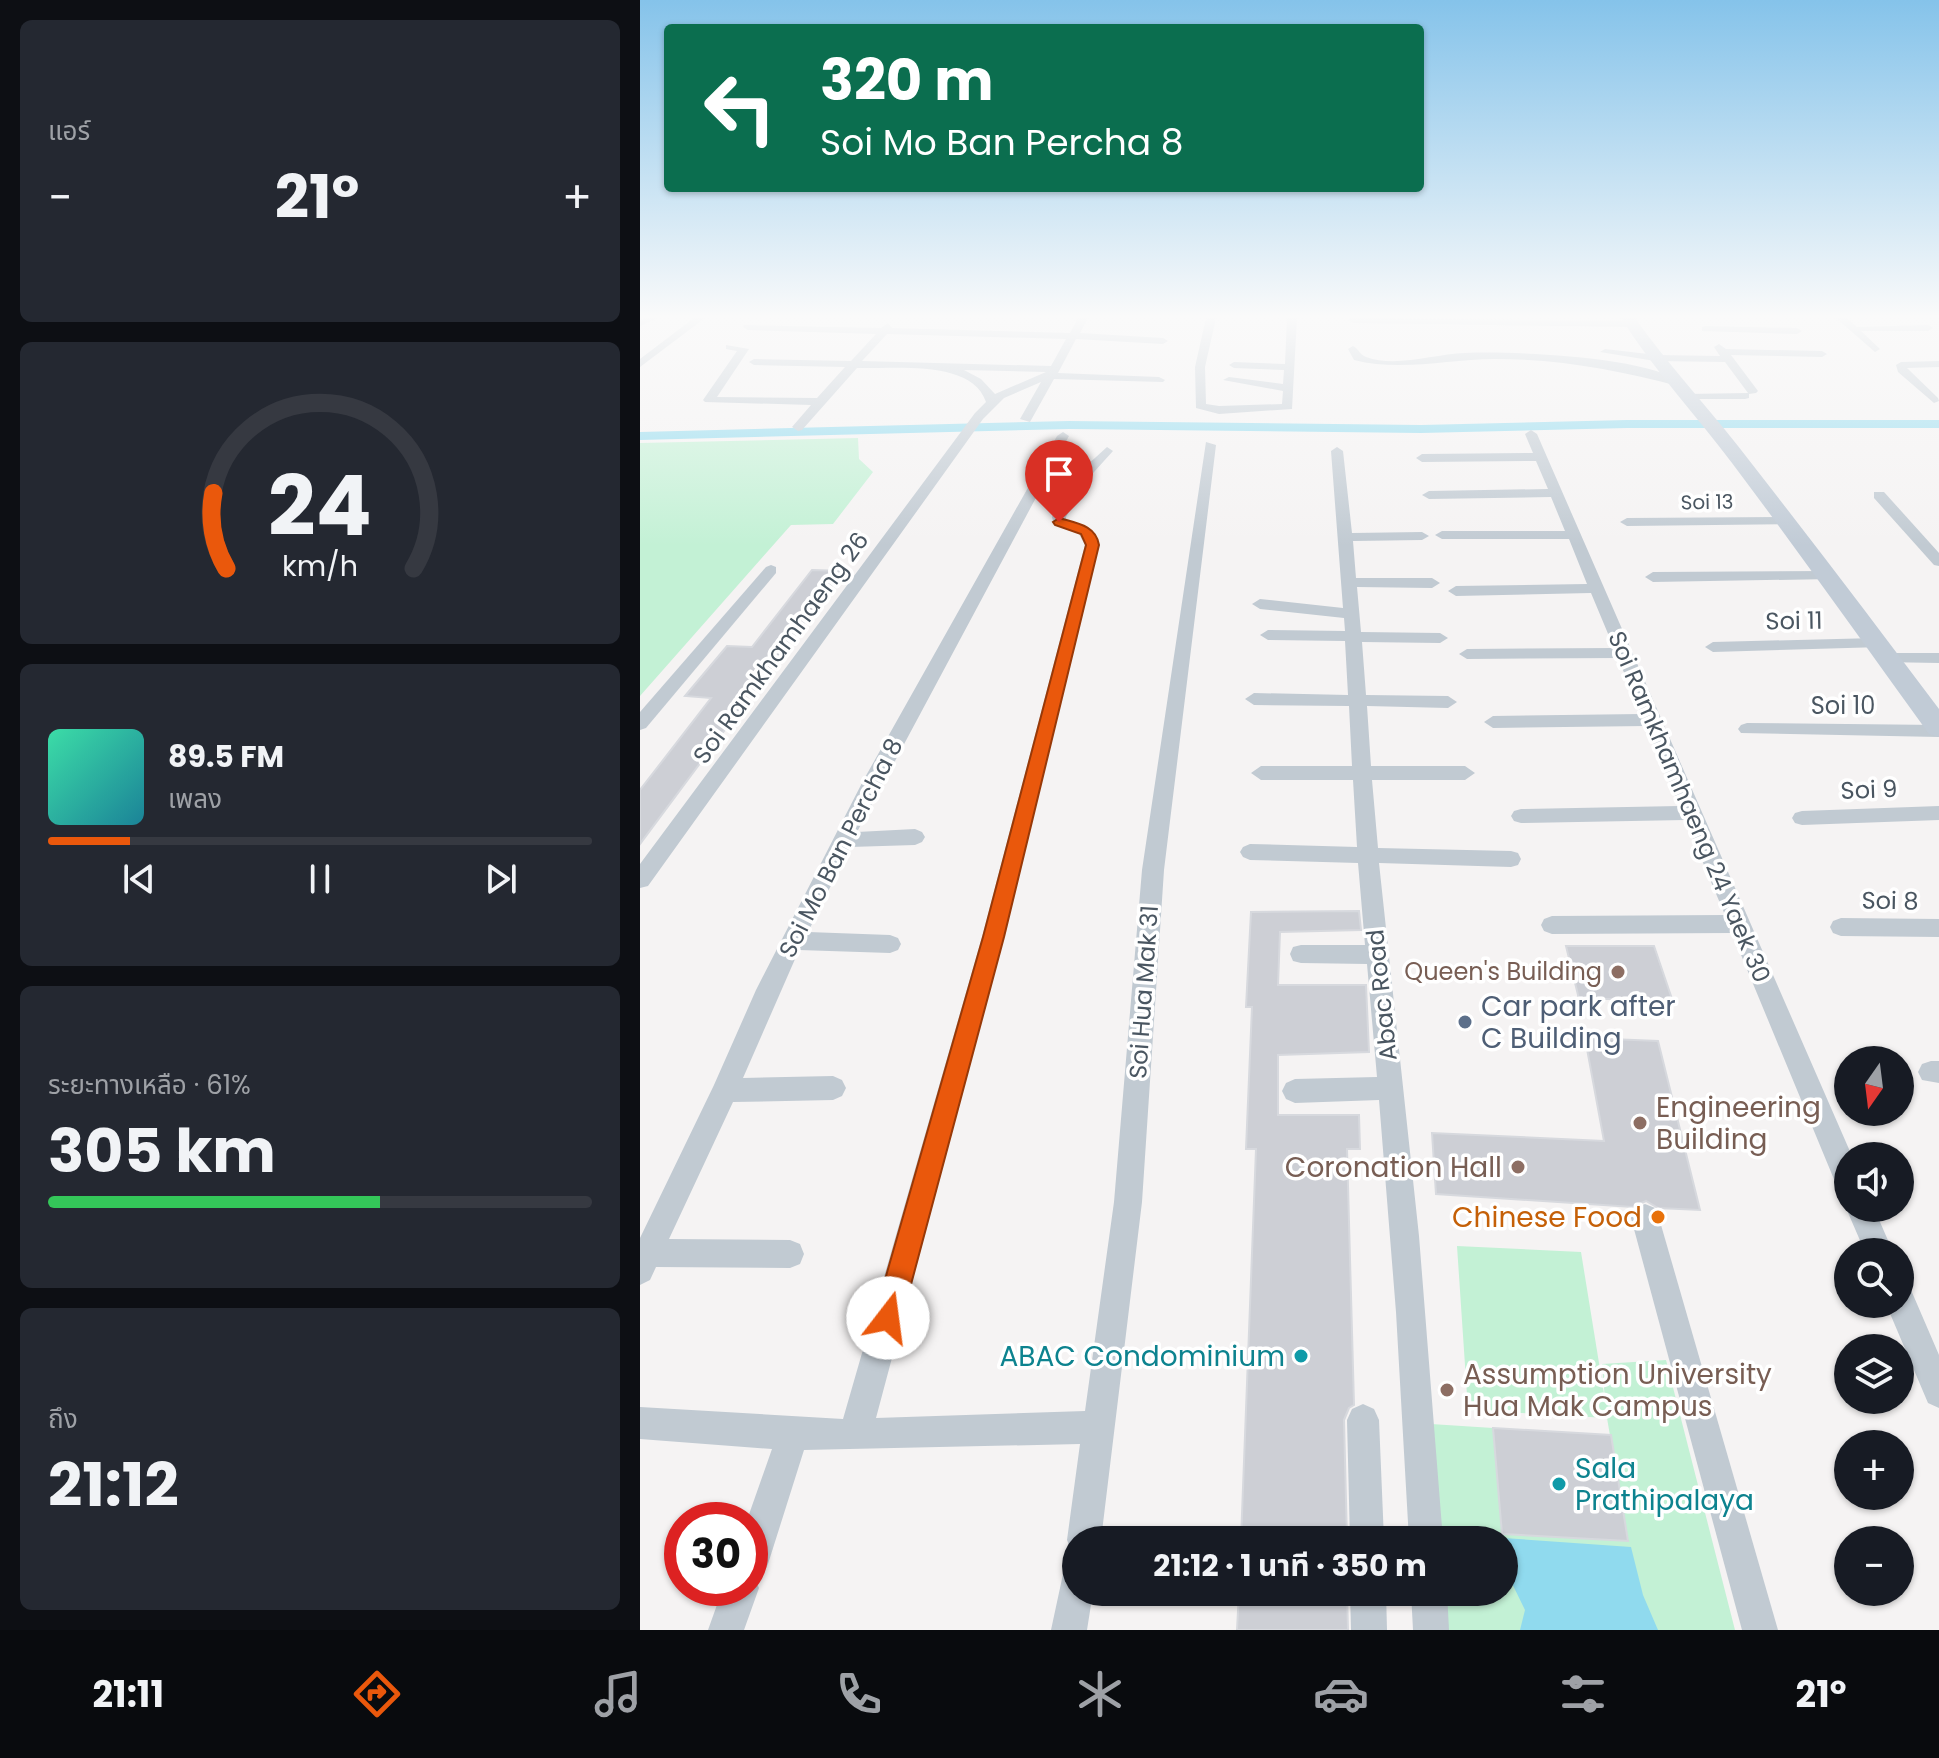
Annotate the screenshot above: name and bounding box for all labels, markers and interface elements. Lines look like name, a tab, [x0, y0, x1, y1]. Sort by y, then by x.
text: 320 m	[820, 41, 994, 120]
icon: left	[688, 56, 792, 160]
text: แอร์	[48, 113, 90, 149]
text: Soi Mo Ban Percha 8	[820, 117, 1184, 168]
text: 21°	[275, 155, 359, 239]
text: −	[48, 167, 72, 228]
text: +	[562, 167, 592, 228]
pin	[1025, 440, 1093, 522]
text: 24	[268, 448, 372, 564]
icon: arrive	[1037, 452, 1081, 496]
street label: Soi 13	[1680, 488, 1734, 516]
street label: Soi Ramkhamhaeng 26	[685, 525, 876, 770]
text: km/h	[282, 546, 358, 586]
street label: Soi 11	[1765, 604, 1823, 637]
street label: Soi Ramkhamhaeng 24 Yaek 30	[1600, 626, 1779, 988]
street label: Soi 10	[1811, 689, 1875, 722]
street label: Soi Mo Ban Percha 8	[771, 732, 910, 963]
text: 89.5 FM	[168, 735, 284, 778]
street label: Soi 9	[1840, 772, 1898, 807]
text: เพลง	[168, 781, 222, 817]
icon: previous	[117, 857, 161, 901]
icon: pause	[298, 857, 342, 901]
icon: next	[479, 857, 523, 901]
street label: Soi 8	[1861, 884, 1919, 917]
street label: Soi Hua Mak 31	[1121, 904, 1166, 1080]
street label: Abac Road	[1358, 928, 1405, 1062]
place label: Queen's Building	[1404, 955, 1602, 988]
marker: Queen's Building	[1609, 963, 1627, 981]
place label: Car park after C Building	[1481, 987, 1676, 1058]
marker: Car park after C Building	[1456, 1013, 1474, 1031]
north arrow	[1834, 1046, 1914, 1126]
map controls	[1834, 1046, 1914, 1606]
text: ระยะทางเหลือ · 61%	[48, 1067, 251, 1103]
place label: Engineering Building	[1656, 1088, 1821, 1159]
text: 305 km	[48, 1109, 276, 1193]
marker: Engineering Building	[1631, 1114, 1649, 1132]
button: sound	[1834, 1142, 1914, 1222]
place label: Coronation Hall	[1285, 1148, 1502, 1187]
marker: Coronation Hall	[1509, 1158, 1527, 1176]
place label: Chinese Food	[1452, 1198, 1642, 1237]
marker: Chinese Food	[1649, 1208, 1667, 1226]
button: search	[1834, 1238, 1914, 1318]
position arrow	[846, 1276, 930, 1360]
button: layers	[1834, 1334, 1914, 1414]
place label: ABAC Condominium	[999, 1337, 1285, 1376]
marker: ABAC Condominium	[1292, 1347, 1310, 1365]
place label: Assumption University Hua Mak Campus	[1463, 1355, 1772, 1426]
marker: Assumption University Hua Mak Campus	[1438, 1381, 1456, 1399]
text: ถึง	[48, 1401, 78, 1437]
button: +	[1834, 1430, 1914, 1510]
text: 21:12	[48, 1443, 179, 1527]
place label: Sala Prathipalaya	[1575, 1449, 1754, 1520]
marker: Sala Prathipalaya	[1550, 1475, 1568, 1493]
speed limit sign: 30	[664, 1502, 768, 1606]
button: −	[1834, 1526, 1914, 1606]
text: 21:12 · 1 นาที · 350 m	[1153, 1544, 1427, 1587]
icon: directions	[349, 1666, 405, 1722]
icon: music	[590, 1666, 646, 1722]
icon: phone	[831, 1666, 887, 1722]
icon: climate	[1072, 1666, 1128, 1722]
icon: car	[1313, 1666, 1369, 1722]
icon: filters	[1555, 1666, 1611, 1722]
text: 21:11	[93, 1669, 164, 1720]
text: 21°	[1796, 1669, 1846, 1720]

